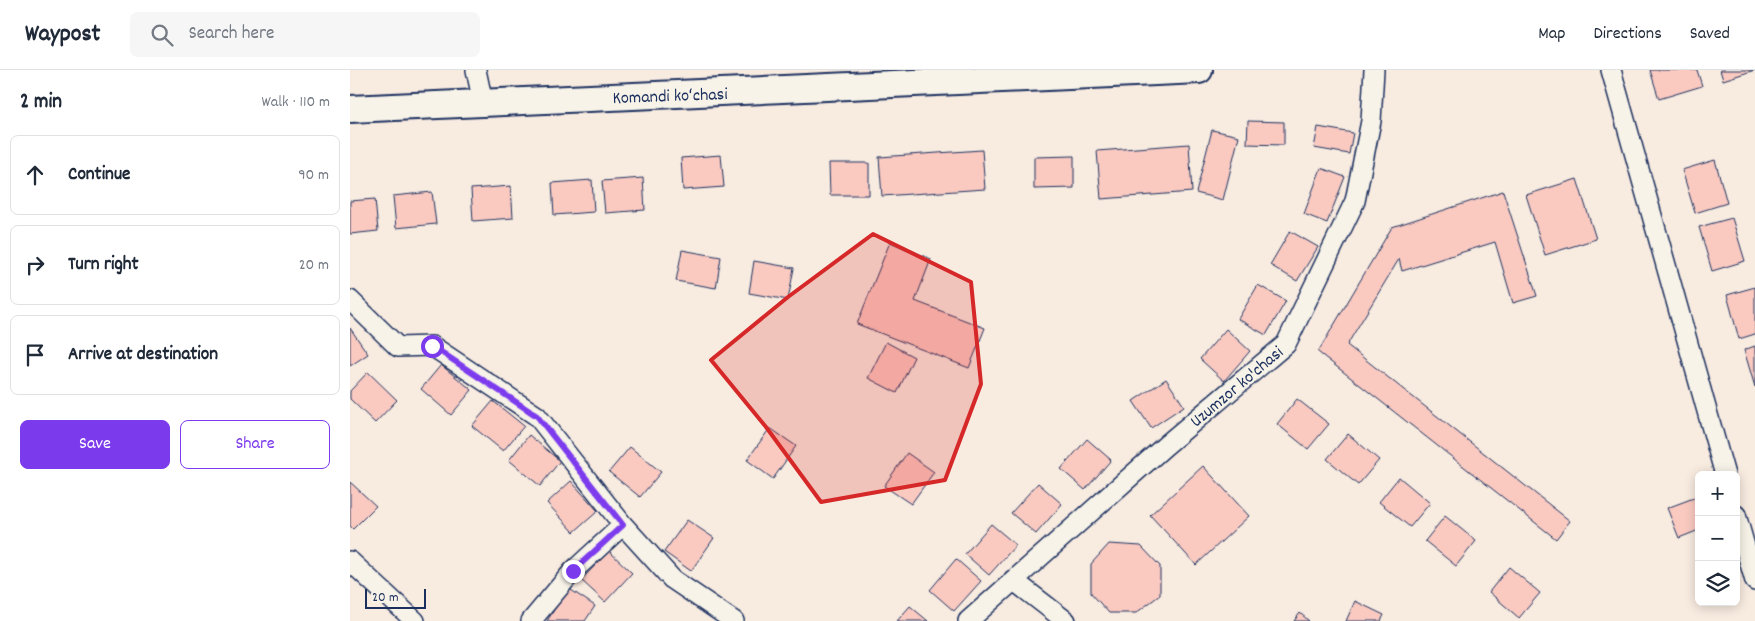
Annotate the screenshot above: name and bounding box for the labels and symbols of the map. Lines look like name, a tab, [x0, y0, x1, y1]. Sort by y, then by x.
street label: Komandi ko‘chasi	[612, 83, 728, 112]
route start	[421, 335, 444, 358]
street label: Uzumzor ko'chasi	[1186, 341, 1290, 434]
route end	[562, 560, 585, 583]
scale bar	[365, 586, 426, 609]

